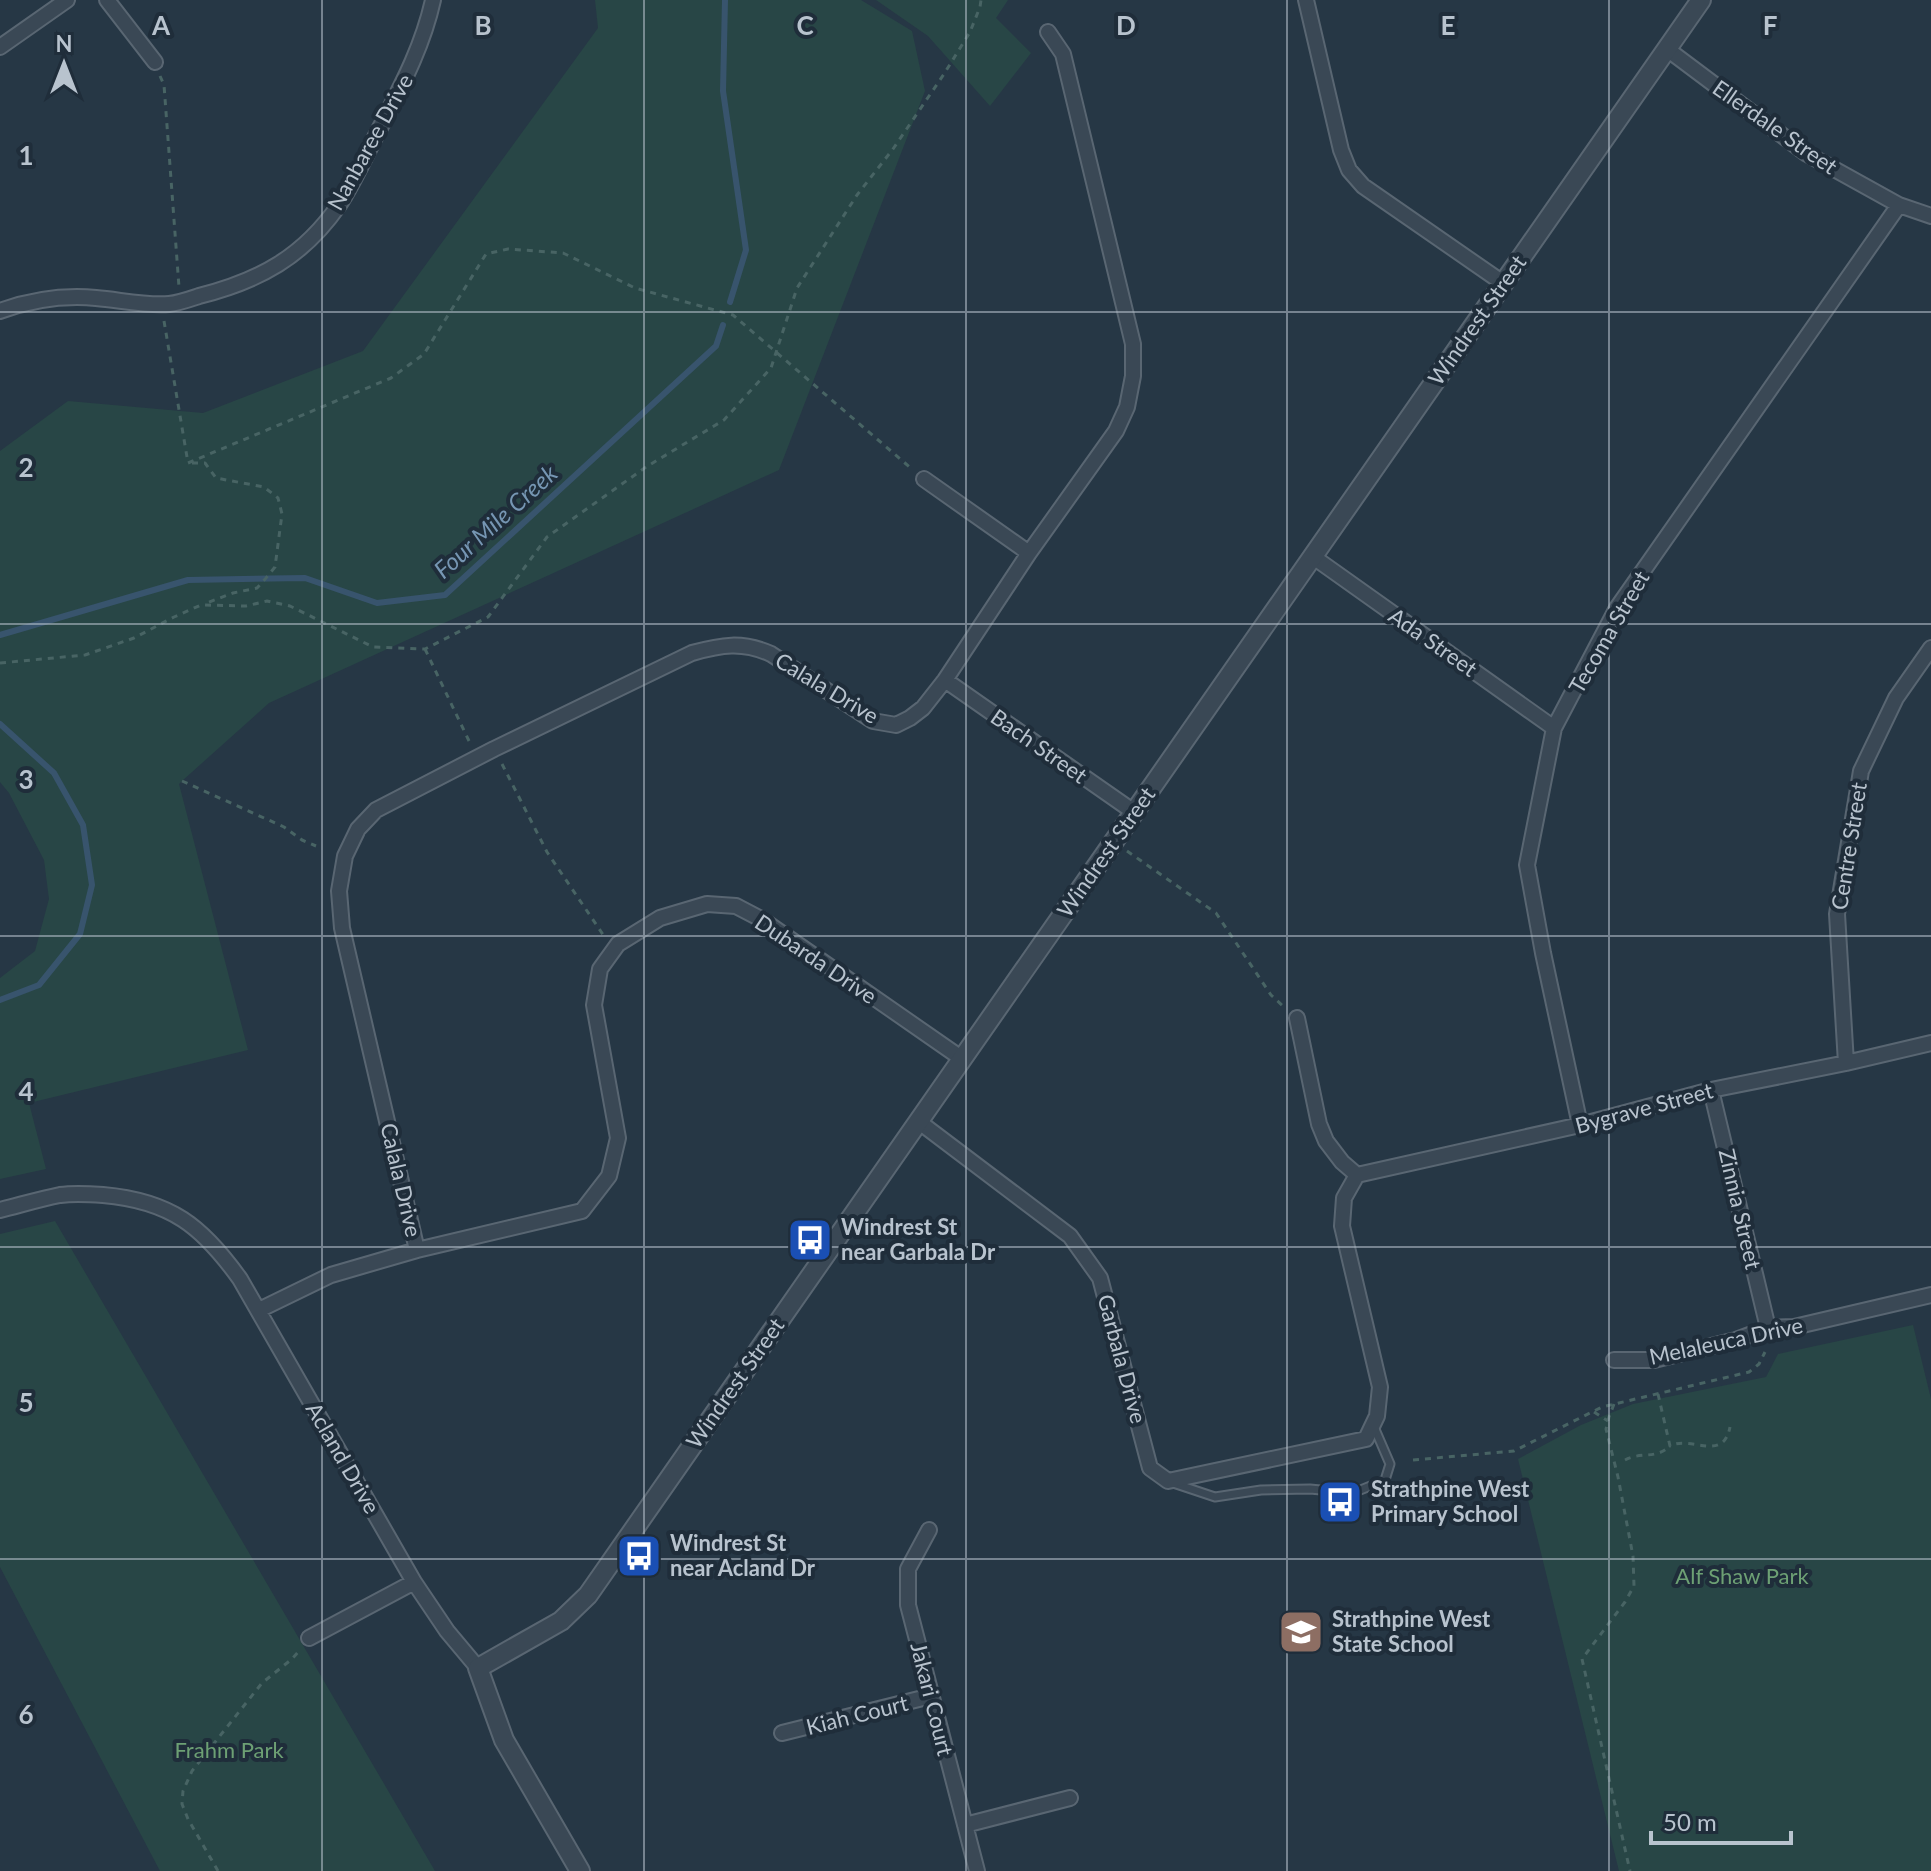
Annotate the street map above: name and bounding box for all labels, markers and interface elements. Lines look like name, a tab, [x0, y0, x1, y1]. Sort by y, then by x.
text: A	[151, 9, 171, 41]
text: B	[474, 9, 492, 41]
text: C	[796, 9, 814, 41]
text: D	[1116, 9, 1136, 41]
text: E	[1441, 9, 1455, 41]
text: F	[1763, 9, 1777, 41]
north arrow	[24, 24, 104, 104]
text: N	[56, 30, 72, 57]
street label: Nanbaree Drive	[321, 69, 418, 215]
street label: Ellerdale Street	[1708, 74, 1843, 180]
text: 1	[18, 139, 34, 171]
street label: Windrest Street	[1422, 249, 1532, 390]
text: 2	[18, 451, 34, 483]
water label: Four Mile Creek	[427, 458, 563, 584]
street label: Tecoma Street	[1563, 565, 1655, 698]
street label: Ada Street	[1384, 601, 1483, 682]
street label: Calala Drive	[771, 646, 884, 729]
street label: Bach Street	[986, 703, 1093, 789]
text: 3	[18, 763, 34, 795]
street label: Centre Street	[1825, 780, 1872, 912]
street label: Windrest Street	[1051, 781, 1161, 922]
street label: Dubarda Drive	[750, 908, 882, 1009]
text: 4	[18, 1075, 34, 1107]
street label: Bygrave Street	[1572, 1076, 1716, 1139]
street label: Calala Drive	[375, 1120, 428, 1239]
street label: Zinnia Street	[1714, 1146, 1767, 1272]
place label: Windrest St near Garbala Dr	[841, 1213, 996, 1265]
bus stop icon: Windrest St near Garbala Dr	[786, 1216, 834, 1264]
street label: Garbala Drive	[1092, 1291, 1153, 1426]
street label: Melaleuca Drive	[1647, 1311, 1805, 1370]
street label: Windrest Street	[680, 1312, 790, 1453]
text: 5	[18, 1386, 34, 1418]
street label: Acland Drive	[301, 1397, 386, 1518]
place label: Strathpine West Primary School	[1371, 1475, 1530, 1527]
bus stop icon: Strathpine West Primary School	[1316, 1478, 1364, 1526]
place label: Windrest St near Acland Dr	[670, 1529, 816, 1581]
bus stop icon: Windrest St near Acland Dr	[615, 1532, 663, 1580]
park label: Alf Shaw Park	[1675, 1562, 1809, 1589]
place label: Strathpine West State School	[1332, 1605, 1491, 1657]
school or university icon: Strathpine West State School	[1277, 1608, 1325, 1656]
street label: Jakari Court	[905, 1639, 960, 1758]
street label: Kiah Court	[803, 1689, 911, 1740]
text: 6	[18, 1698, 34, 1730]
park label: Frahm Park	[174, 1736, 284, 1763]
scale bar	[1651, 1795, 1791, 1845]
text: 50 m	[1663, 1807, 1717, 1836]

